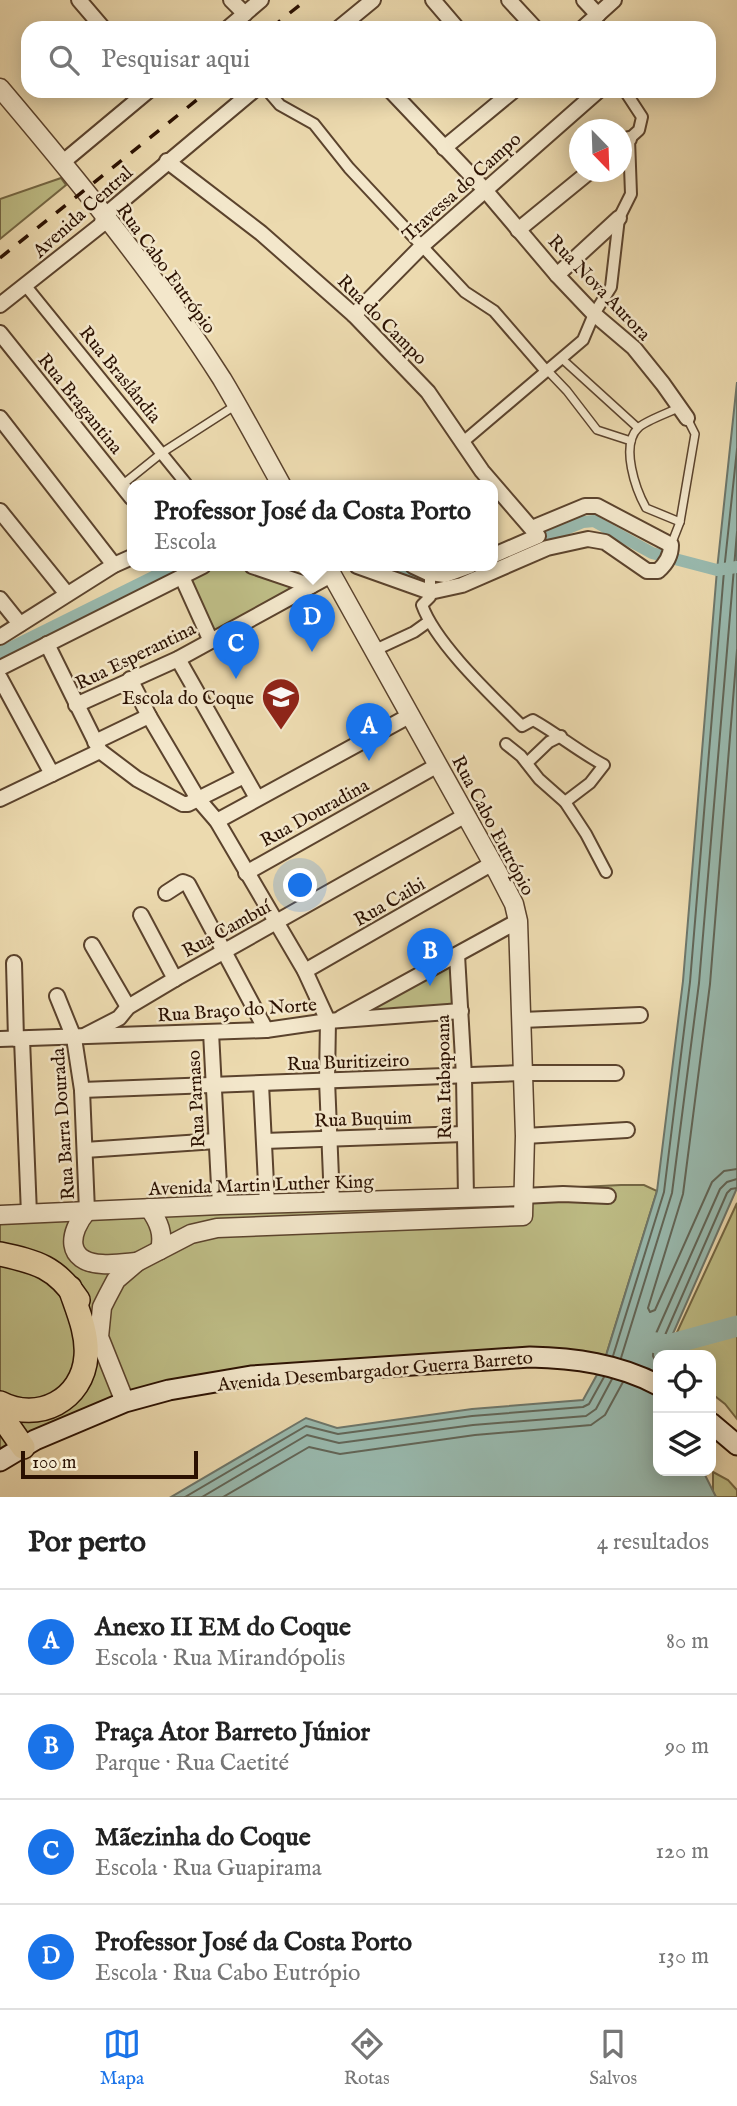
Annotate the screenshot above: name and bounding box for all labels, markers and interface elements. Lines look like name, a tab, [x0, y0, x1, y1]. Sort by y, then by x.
search box	[21, 21, 716, 98]
icon: search	[45, 41, 83, 79]
text: Pesquisar aqui	[101, 43, 250, 76]
north arrow	[569, 119, 632, 182]
street label: Travessa do Campo	[398, 128, 527, 247]
street label: Avenida Central	[28, 161, 139, 264]
street label: Rua Cabo Eutrópio	[110, 199, 221, 339]
street label: Rua Nova Aurora	[542, 230, 656, 347]
street label: Rua do Campo	[331, 270, 432, 371]
street label: Rua Braslândia	[73, 322, 166, 429]
street label: Rua Bragantina	[31, 349, 128, 460]
popup	[127, 480, 498, 571]
text: Professor José da Costa Porto	[154, 495, 471, 528]
text: Escola	[154, 528, 216, 557]
pin: D	[289, 594, 335, 652]
street label: Rua Esperantina	[72, 617, 201, 696]
pin: C	[213, 621, 259, 679]
school or university icon: Escola do Coque	[260, 676, 302, 731]
place label: Escola do Coque	[122, 687, 254, 711]
pin: A	[346, 703, 392, 761]
street label: Rua Cabo Eutrópio	[445, 752, 539, 900]
street label: Rua Douradina	[256, 774, 374, 853]
your location	[283, 868, 317, 902]
street label: Rua Caibi	[350, 873, 430, 933]
street label: Rua Cambuí	[178, 895, 277, 964]
pin: B	[407, 928, 453, 986]
street label: Rua Braço do Norte	[157, 993, 318, 1029]
street label: Rua Itabapoana	[432, 1014, 458, 1140]
street label: Rua Barra Dourada	[47, 1046, 81, 1201]
street label: Rua Parnaso	[182, 1049, 212, 1148]
street label: Rua Buritizeiro	[286, 1049, 410, 1077]
street label: Rua Buquim	[314, 1106, 413, 1134]
street label: Avenida Martin Luther King	[147, 1170, 375, 1202]
street label: Avenida Desembargador Guerra Barreto	[215, 1346, 534, 1398]
map controls	[653, 1350, 716, 1476]
button: locate	[653, 1350, 716, 1413]
button: layers	[653, 1413, 716, 1476]
scale bar	[21, 1448, 198, 1480]
text: 100 m	[32, 1451, 76, 1475]
text: Por perto	[28, 1524, 146, 1562]
text: 4 resultados	[597, 1528, 709, 1557]
text: Anexo II EM do Coque	[95, 1611, 351, 1644]
text: A	[43, 1627, 59, 1656]
text: 80 m	[666, 1627, 709, 1656]
text: Escola · Rua Mirandópolis	[95, 1644, 345, 1673]
text: Praça Ator Barreto Júnior	[95, 1716, 370, 1749]
text: B	[43, 1732, 59, 1761]
text: 90 m	[665, 1732, 709, 1761]
text: Parque · Rua Caetité	[95, 1749, 289, 1778]
text: Mãezinha do Coque	[95, 1821, 311, 1854]
text: C	[43, 1837, 59, 1866]
text: 120 m	[656, 1837, 709, 1866]
text: Escola · Rua Guapirama	[95, 1854, 322, 1883]
text: Professor José da Costa Porto	[95, 1926, 412, 1959]
text: D	[42, 1942, 60, 1971]
text: 130 m	[658, 1942, 709, 1971]
text: Escola · Rua Cabo Eutrópio	[95, 1959, 360, 1988]
tab: Mapa	[100, 2025, 144, 2091]
tab: Rotas	[344, 2025, 390, 2091]
tab: Salvos	[589, 2025, 637, 2091]

